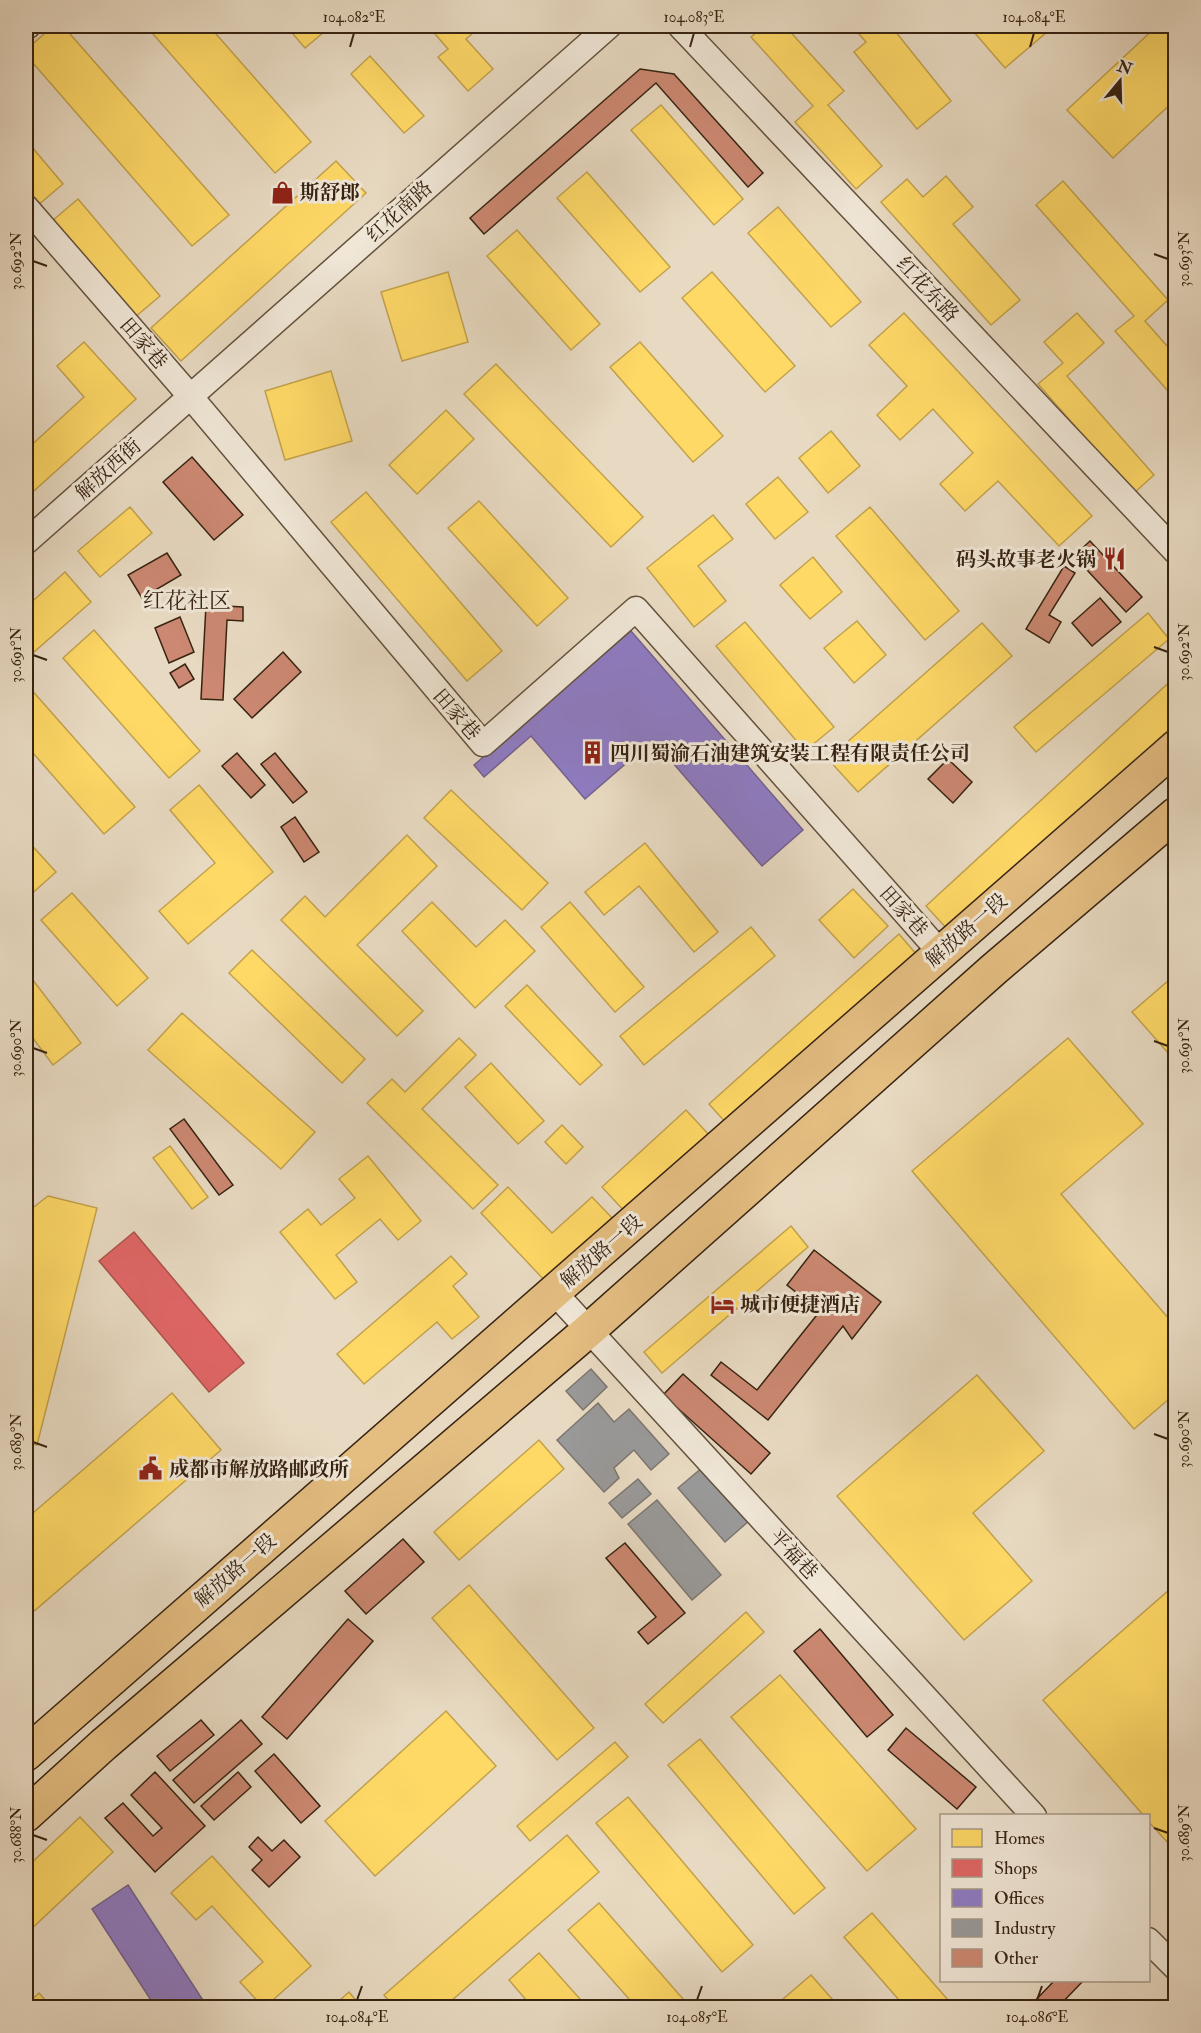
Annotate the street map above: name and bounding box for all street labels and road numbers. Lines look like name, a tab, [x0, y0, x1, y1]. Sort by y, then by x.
street label: 红花南路	[361, 175, 437, 247]
street label: 红花东路	[891, 252, 964, 327]
street label: 田家巷	[115, 312, 173, 374]
street label: 解放西街	[70, 433, 146, 505]
street label: 田家巷	[428, 683, 486, 745]
street label: 田家巷	[874, 881, 933, 942]
street label: 解放路一段	[920, 888, 1012, 973]
street label: 解放路一段	[555, 1209, 647, 1294]
street label: 平福巷	[764, 1524, 823, 1585]
street label: 解放路一段	[189, 1528, 281, 1613]

